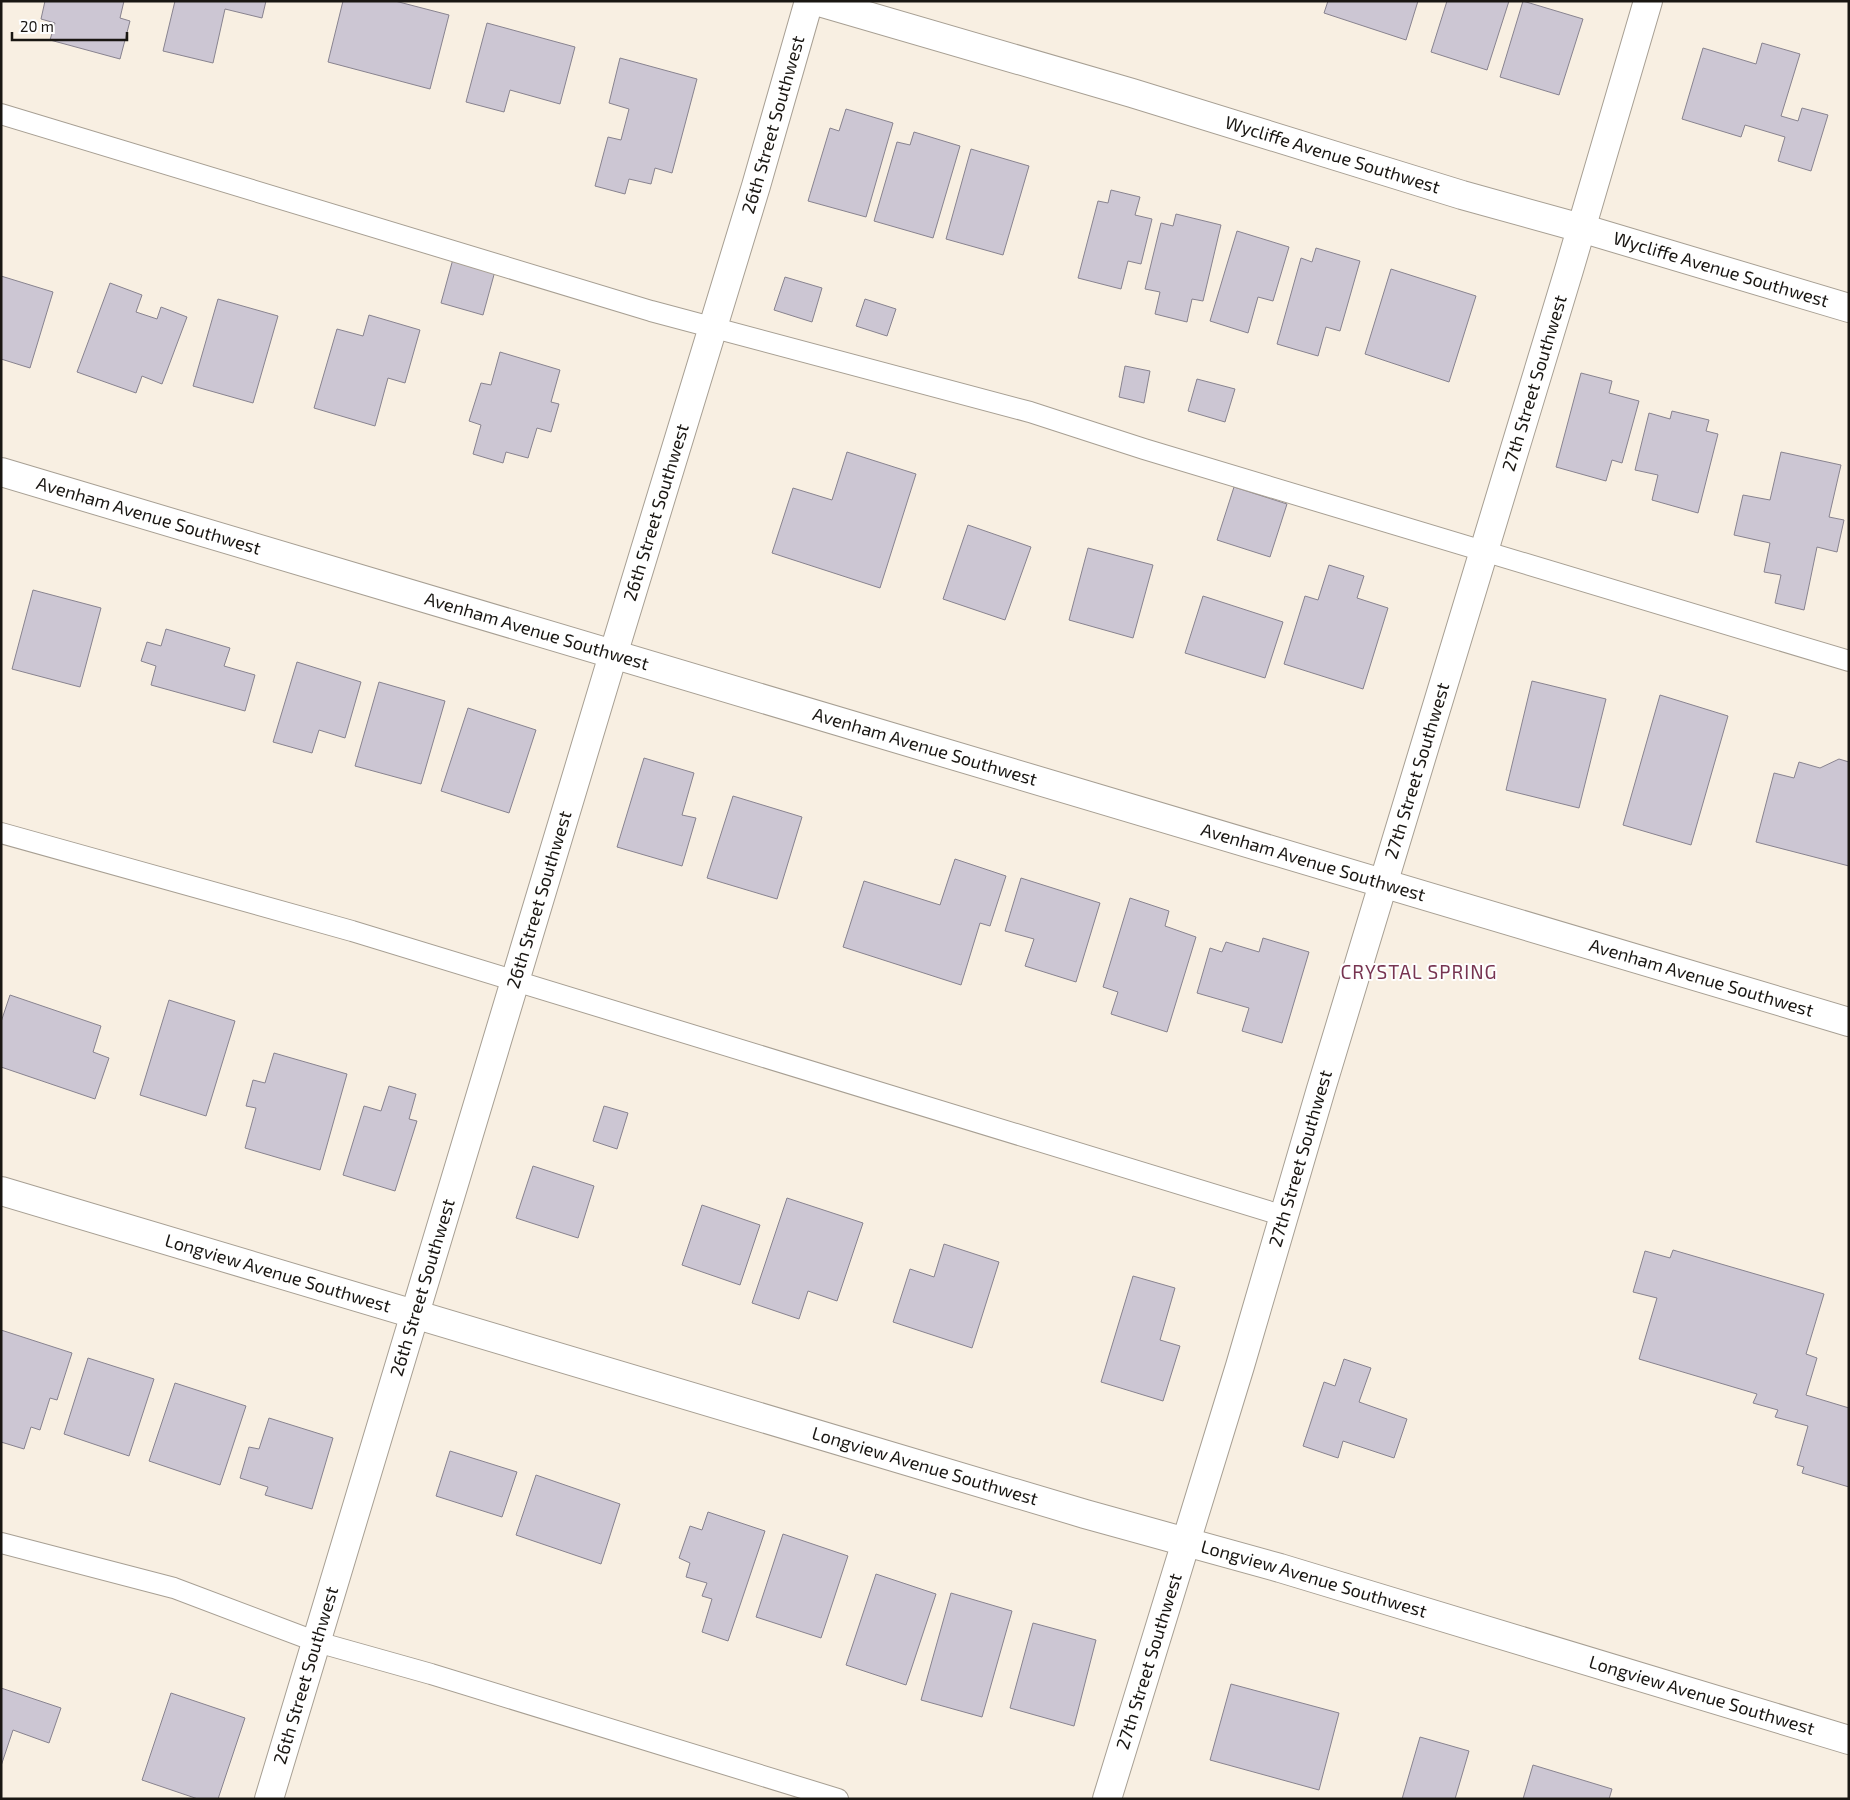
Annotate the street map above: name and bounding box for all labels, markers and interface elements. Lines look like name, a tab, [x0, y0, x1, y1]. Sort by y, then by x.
scale bar	[12, 10, 128, 42]
text: 20 m	[20, 17, 54, 35]
street label: 26th Street Southwest	[736, 33, 809, 216]
street label: Wycliffe Avenue Southwest	[1223, 110, 1443, 198]
street label: Wycliffe Avenue Southwest	[1611, 226, 1832, 311]
street label: 27th Street Southwest	[1497, 292, 1571, 474]
street label: 26th Street Southwest	[618, 421, 693, 604]
street label: Avenham Avenue Southwest	[34, 471, 264, 559]
street label: Avenham Avenue Southwest	[422, 587, 652, 674]
street label: 27th Street Southwest	[1379, 680, 1453, 861]
street label: Avenham Avenue Southwest	[810, 702, 1040, 790]
street label: 26th Street Southwest	[501, 808, 576, 991]
street label: Avenham Avenue Southwest	[1199, 818, 1428, 905]
street label: Avenham Avenue Southwest	[1587, 933, 1816, 1021]
district label: CRYSTAL SPRING	[1341, 960, 1498, 983]
street label: 27th Street Southwest	[1263, 1067, 1336, 1249]
street label: 26th Street Southwest	[385, 1196, 459, 1379]
street label: Longview Avenue Southwest	[163, 1229, 394, 1317]
street label: Longview Avenue Southwest	[810, 1421, 1041, 1509]
street label: Longview Avenue Southwest	[1199, 1535, 1430, 1622]
street label: 27th Street Southwest	[1111, 1570, 1186, 1752]
street label: 26th Street Southwest	[268, 1584, 342, 1767]
street label: Longview Avenue Southwest	[1587, 1650, 1818, 1739]

